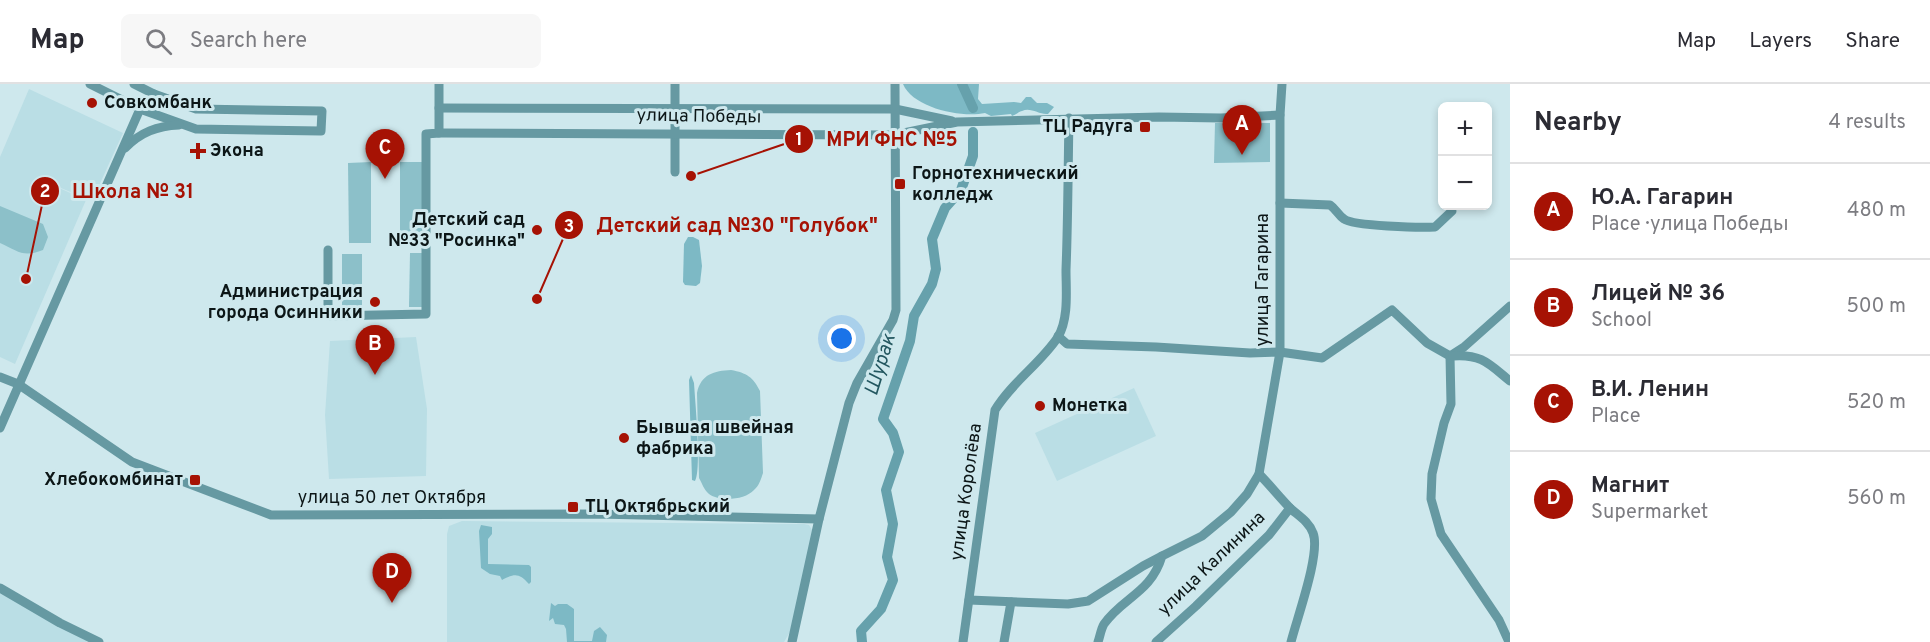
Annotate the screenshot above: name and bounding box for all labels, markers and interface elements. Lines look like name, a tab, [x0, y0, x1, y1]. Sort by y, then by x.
search box	[121, 14, 541, 68]
text: Map	[30, 23, 85, 59]
icon: search	[142, 25, 175, 58]
text: Search here	[190, 28, 307, 55]
text: Map	[1677, 28, 1716, 55]
text: Layers	[1749, 28, 1812, 55]
text: Share	[1845, 28, 1900, 55]
place label: Совкомбанк	[104, 92, 212, 115]
marker: Совкомбанк	[85, 96, 99, 110]
map controls	[1438, 102, 1492, 210]
button: +	[1438, 102, 1492, 156]
street label: улица Победы	[636, 104, 762, 130]
pin: A	[1222, 106, 1262, 155]
text: Nearby	[1534, 107, 1622, 140]
text: 4 results	[1829, 110, 1906, 136]
place label: ТЦ Радуга	[1042, 116, 1133, 139]
callout: МРИ ФНС №5	[784, 120, 969, 158]
marker: ТЦ Радуга	[1138, 120, 1152, 134]
text: МРИ ФНС №5	[826, 128, 958, 154]
text: 1	[795, 129, 803, 152]
pin: C	[366, 130, 404, 179]
place label: Экона	[210, 140, 264, 163]
marker: Экона	[191, 144, 205, 158]
button: −	[1438, 156, 1492, 210]
place label: Горнотехнический колледж	[912, 163, 1079, 207]
callout: Школа № 31	[30, 172, 206, 210]
marker: Горнотехнический колледж	[893, 177, 907, 191]
text: Школа № 31	[72, 180, 194, 206]
text: 2	[39, 181, 51, 204]
text: Ю.А. Гагарин	[1591, 185, 1733, 212]
text: A	[1546, 198, 1561, 224]
text: 480 m	[1847, 198, 1906, 224]
callout: Детский сад №30 "Голубок"	[554, 206, 889, 244]
place label: Детский сад №33 "Росинка"	[388, 209, 525, 253]
text: Place · улица Победы	[1591, 212, 1788, 238]
street label: улица Гагарина	[1252, 213, 1275, 347]
text: Детский сад №30 "Голубок"	[596, 214, 878, 240]
text: 3	[564, 216, 574, 239]
marker: Детский сад №33 "Росинка"	[530, 223, 544, 237]
place label: Администрация города Осинники	[208, 281, 363, 325]
text: Лицей № 36	[1591, 281, 1725, 308]
text: B	[1547, 294, 1560, 320]
text: 500 m	[1846, 294, 1906, 320]
marker: Администрация города Осинники	[368, 295, 382, 309]
text: School	[1591, 308, 1652, 334]
your location	[827, 324, 856, 353]
pin: B	[356, 326, 394, 375]
water label: Шурак	[859, 330, 903, 399]
text: В.И. Ленин	[1591, 377, 1709, 404]
text: C	[1547, 390, 1560, 416]
text: 520 m	[1847, 390, 1906, 416]
place label: Монетка	[1052, 395, 1128, 418]
marker: Монетка	[1033, 399, 1047, 413]
text: Place	[1591, 404, 1641, 430]
place label: Бывшая швейная фабрика	[636, 417, 794, 461]
street label: улица Королёва	[946, 422, 988, 562]
marker: Бывшая швейная фабрика	[617, 431, 631, 445]
place label: Хлебокомбинат	[44, 469, 183, 492]
marker: Хлебокомбинат	[188, 473, 202, 487]
text: Магнит	[1591, 473, 1669, 500]
text: D	[1546, 486, 1561, 512]
text: 560 m	[1847, 486, 1906, 512]
street label: улица 50 лет Октября	[298, 487, 486, 510]
place label: ТЦ Октябрьский	[585, 496, 730, 519]
marker: ТЦ Октябрьский	[566, 500, 580, 514]
text: Supermarket	[1591, 500, 1708, 526]
street label: улица Калинина	[1153, 507, 1271, 621]
pin: D	[372, 554, 412, 603]

